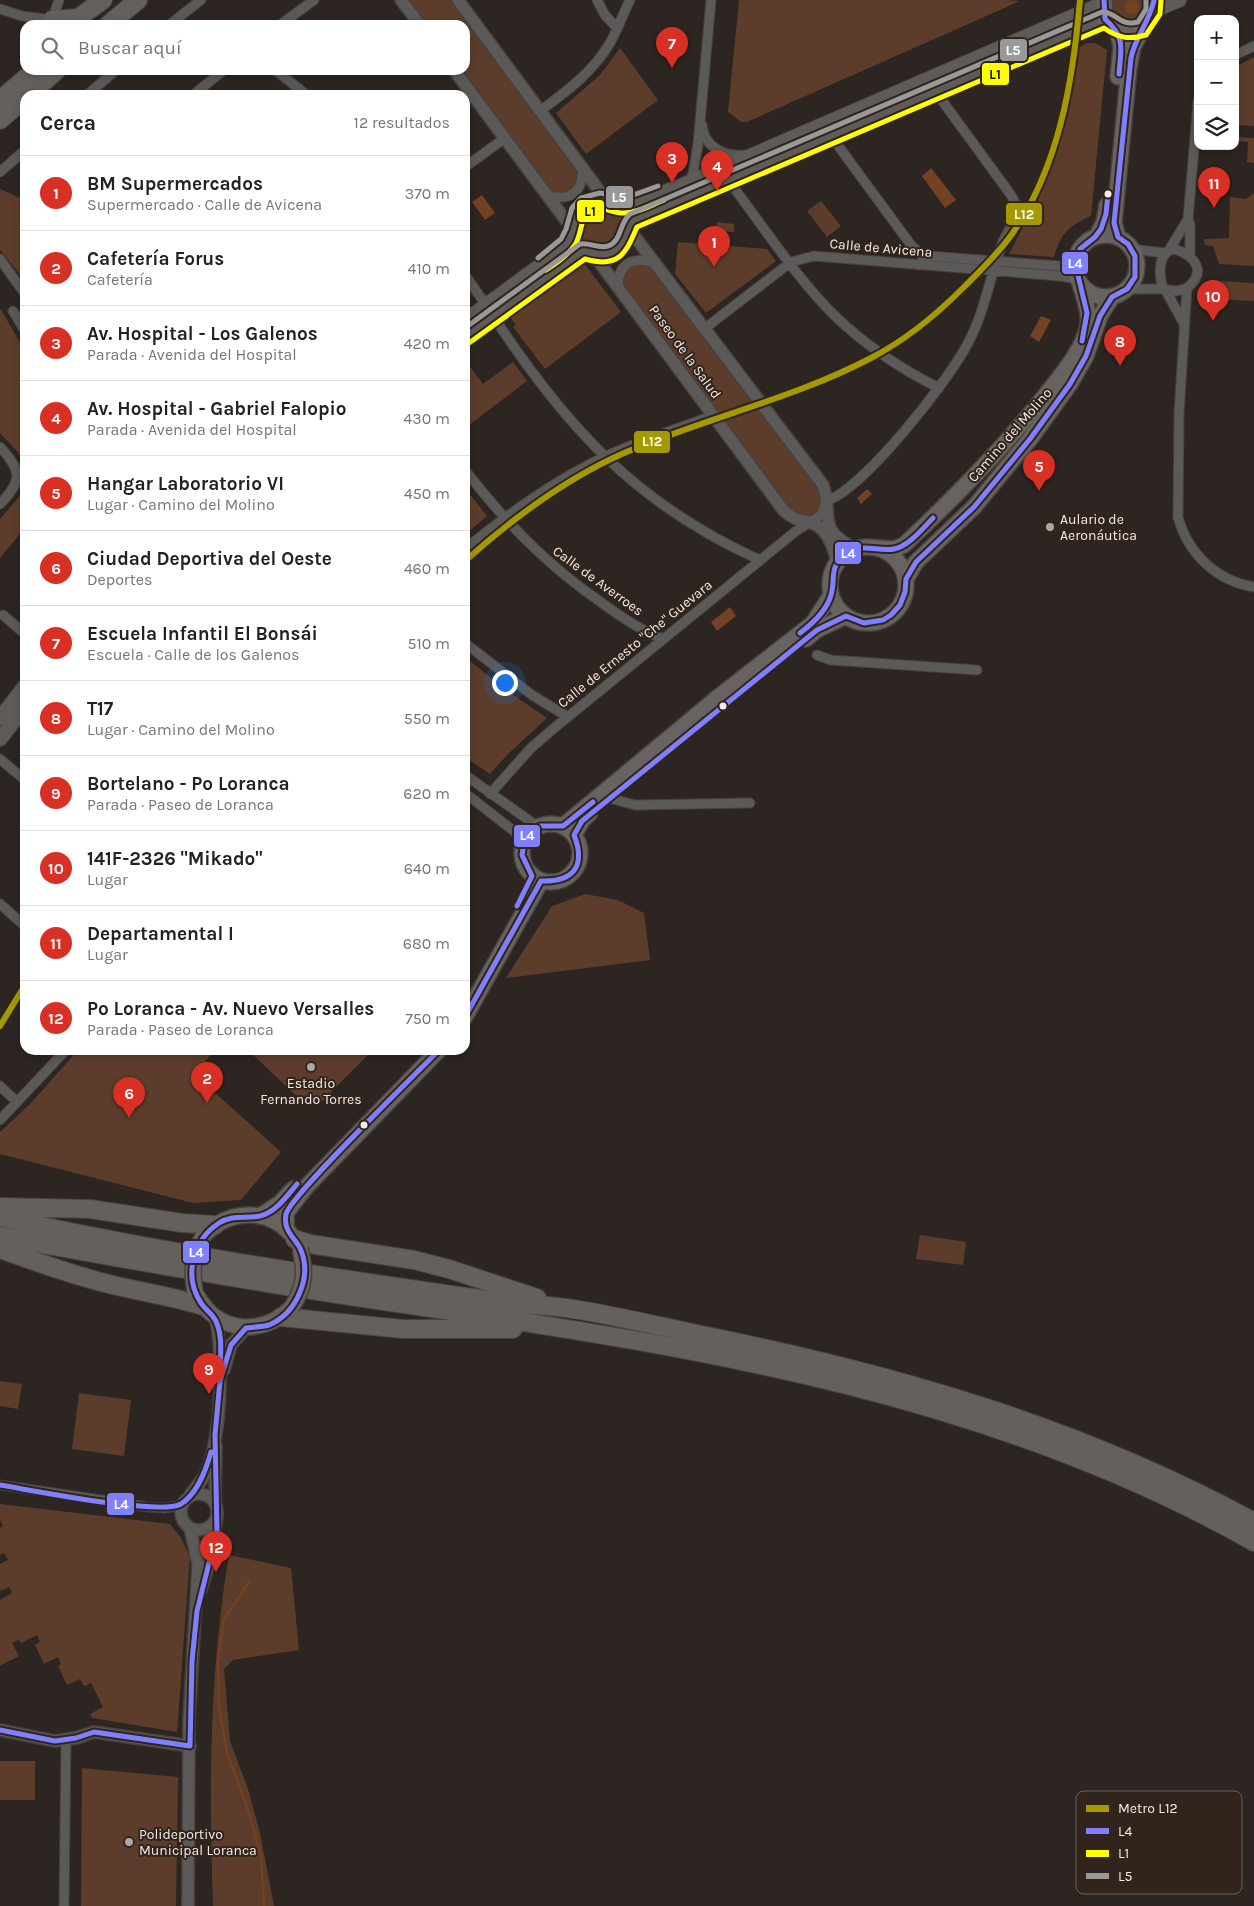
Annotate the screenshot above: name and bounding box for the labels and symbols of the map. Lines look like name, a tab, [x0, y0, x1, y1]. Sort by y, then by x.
pin: 7	[656, 27, 688, 68]
line badge: L5	[999, 38, 1028, 62]
text: L5	[1005, 42, 1021, 59]
line badge: L1	[981, 62, 1010, 86]
text: L1	[989, 66, 1001, 83]
pin: 3	[656, 142, 688, 183]
pin: 4	[701, 150, 733, 191]
pin: 11	[1198, 167, 1230, 208]
line badge: L5	[605, 185, 634, 209]
text: L5	[611, 189, 627, 206]
unlabelled marker	[1103, 189, 1113, 199]
line badge: L1	[576, 199, 605, 223]
line badge: L12	[1005, 202, 1043, 226]
text: L1	[584, 203, 596, 220]
text: L12	[1014, 206, 1034, 223]
pin: 1	[698, 226, 730, 267]
street label: Calle de Avicena	[829, 235, 933, 261]
line badge: L4	[1061, 251, 1089, 275]
text: L4	[1067, 255, 1083, 272]
pin: 10	[1197, 280, 1229, 321]
street label: Paseo de la Salud	[645, 302, 725, 402]
pin: 8	[1104, 325, 1136, 366]
street label: Camino del Molino	[964, 384, 1056, 486]
line badge: L12	[633, 430, 671, 454]
text: L12	[642, 433, 662, 450]
pin: 5	[1023, 450, 1055, 491]
place label: Aulario de Aeronáutica	[1060, 511, 1137, 544]
marker: Aulario de Aeronáutica	[1044, 521, 1056, 533]
line badge: L4	[834, 541, 862, 565]
street label: Calle de Averroes	[549, 542, 647, 620]
text: L4	[840, 545, 856, 562]
street label: Calle de Ernesto "Che" Guevara	[554, 576, 716, 712]
your location	[492, 670, 518, 696]
unlabelled marker	[718, 701, 728, 711]
line badge: L4	[513, 824, 541, 848]
text: L4	[519, 827, 535, 844]
marker: Estadio Fernando Torres	[305, 1061, 317, 1073]
pin: 2	[191, 1062, 223, 1103]
place label: Estadio Fernando Torres	[260, 1075, 362, 1108]
pin: 6	[113, 1077, 145, 1118]
unlabelled marker	[359, 1120, 369, 1130]
line badge: L4	[182, 1240, 210, 1264]
text: L4	[188, 1244, 204, 1261]
pin: 9	[193, 1353, 225, 1394]
line badge: L4	[106, 1492, 135, 1516]
text: L4	[113, 1496, 129, 1513]
pin: 12	[200, 1531, 232, 1572]
legend	[1076, 1791, 1242, 1894]
text: Metro L12	[1118, 1800, 1178, 1817]
text: L4	[1118, 1823, 1133, 1840]
place label: Polideportivo Municipal Loranca	[139, 1826, 257, 1859]
marker: Polideportivo Municipal Loranca	[123, 1836, 135, 1848]
text: L1	[1118, 1845, 1129, 1862]
text: L5	[1118, 1868, 1133, 1885]

